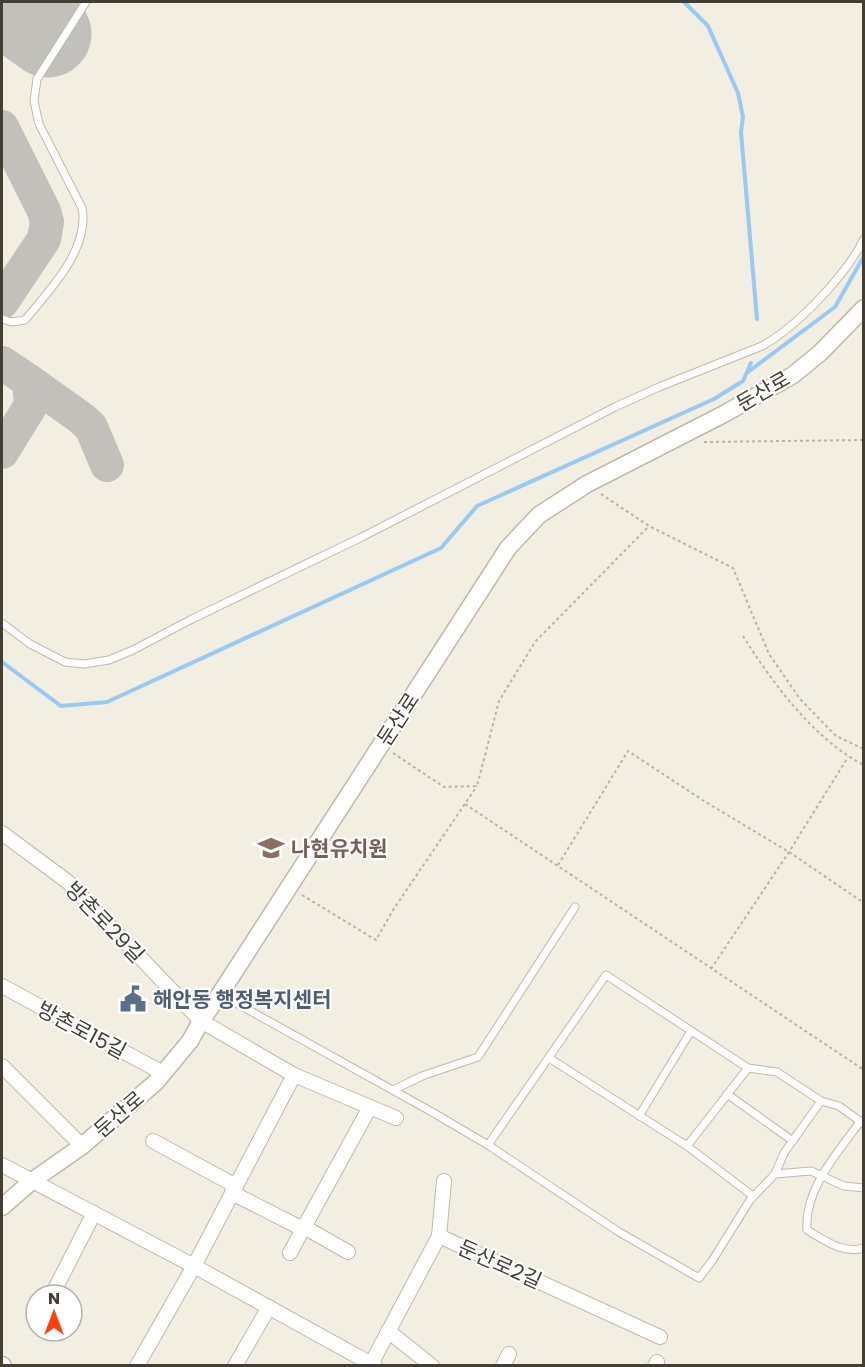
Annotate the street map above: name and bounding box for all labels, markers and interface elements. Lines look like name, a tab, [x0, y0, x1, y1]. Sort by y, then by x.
street label: 둔산로	[731, 364, 795, 418]
street label: 둔산로	[370, 687, 426, 751]
school or university icon: 나현유치원	[256, 833, 286, 863]
place label: 나현유치원	[291, 834, 388, 863]
street label: 방촌로29길	[59, 875, 151, 969]
public building icon: 해안동 행정복지센터	[118, 984, 148, 1014]
place label: 해안동 행정복지센터	[153, 985, 331, 1014]
street label: 방촌로15길	[32, 994, 132, 1066]
street label: 둔산로	[88, 1084, 150, 1144]
street label: 둔산로2길	[453, 1233, 547, 1295]
north arrow	[24, 1283, 84, 1343]
text: N	[48, 1287, 60, 1310]

